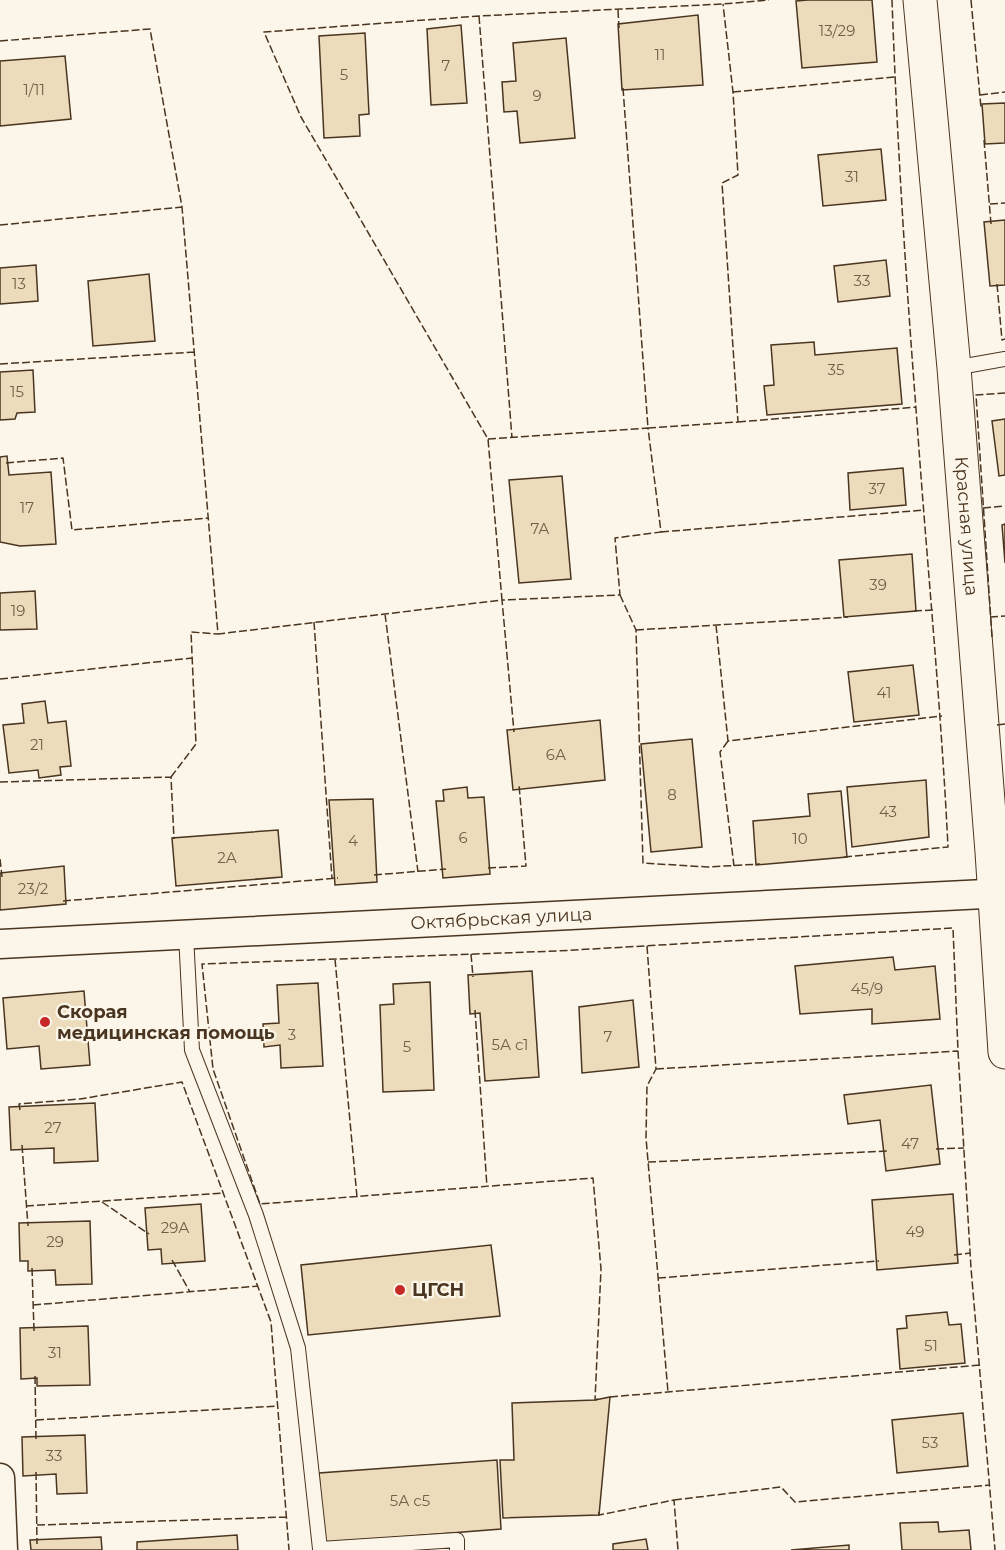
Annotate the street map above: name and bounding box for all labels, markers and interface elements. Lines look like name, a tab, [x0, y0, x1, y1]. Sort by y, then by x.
house number: 13/29	[819, 21, 855, 40]
house number: 11	[655, 45, 665, 64]
house number: 7	[442, 56, 451, 75]
house number: 5	[340, 65, 348, 84]
house number: 1/11	[23, 80, 45, 99]
house number: 9	[532, 86, 542, 105]
house number: 31	[845, 167, 859, 186]
house number: 33	[854, 271, 870, 290]
house number: 13	[12, 274, 26, 293]
house number: 35	[828, 360, 844, 379]
house number: 15	[10, 382, 24, 401]
street label: Красная улица	[950, 455, 983, 597]
house number: 37	[868, 479, 886, 498]
house number: 17	[20, 498, 34, 517]
house number: 7А	[530, 519, 550, 538]
house number: 39	[869, 575, 887, 594]
house number: 19	[11, 601, 25, 620]
house number: 41	[877, 683, 891, 702]
house number: 21	[30, 735, 44, 754]
house number: 6А	[546, 745, 566, 764]
house number: 8	[667, 785, 677, 804]
house number: 43	[879, 802, 897, 821]
house number: 6	[458, 828, 468, 847]
house number: 10	[792, 829, 808, 848]
house number: 4	[348, 831, 358, 850]
house number: 2А	[217, 848, 237, 867]
house number: 23/2	[18, 879, 48, 898]
street label: Октябрьская улица	[410, 903, 593, 934]
house number: 45/9	[851, 979, 883, 998]
place label: Скорая медицинская помощь	[57, 1001, 275, 1044]
marker: Скорая медицинская помощь	[38, 1015, 52, 1029]
house number: 3	[288, 1025, 296, 1044]
house number: 7	[604, 1027, 613, 1046]
house number: 5А с1	[491, 1035, 529, 1054]
house number: 5	[403, 1037, 411, 1056]
house number: 27	[44, 1118, 62, 1137]
house number: 47	[901, 1134, 919, 1153]
house number: 29А	[161, 1218, 189, 1237]
house number: 49	[906, 1222, 924, 1241]
house number: 29	[46, 1232, 64, 1251]
place label: ЦГСН	[412, 1279, 464, 1301]
marker: ЦГСН	[393, 1283, 407, 1297]
house number: 51	[924, 1336, 938, 1355]
house number: 31	[48, 1343, 62, 1362]
house number: 53	[922, 1433, 938, 1452]
house number: 33	[46, 1446, 62, 1465]
house number: 5А с5	[390, 1491, 430, 1510]

